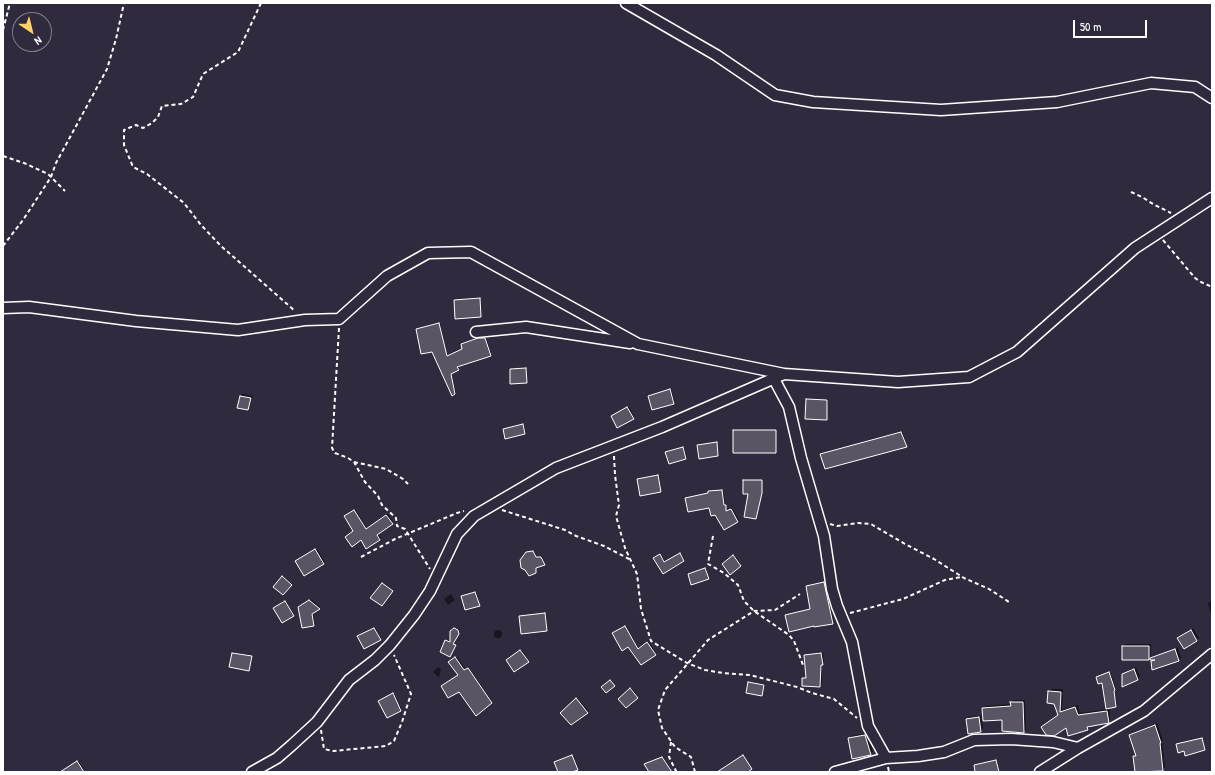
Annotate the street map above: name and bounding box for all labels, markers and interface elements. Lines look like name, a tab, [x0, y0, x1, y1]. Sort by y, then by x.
north arrow	[12, 12, 52, 52]
scale bar	[1075, 12, 1149, 38]
text: 50 m	[1080, 18, 1101, 35]
text: N	[32, 34, 45, 48]

